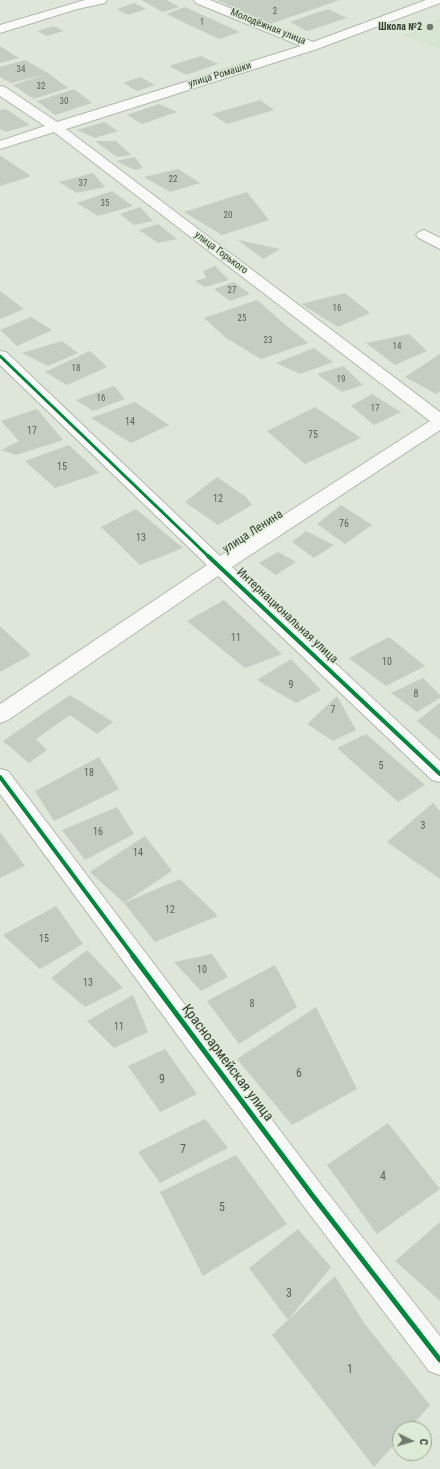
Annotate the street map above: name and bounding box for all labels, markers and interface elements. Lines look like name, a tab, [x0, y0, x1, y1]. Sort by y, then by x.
street label: Молодёжная улица	[229, 6, 307, 48]
house number: 2	[273, 7, 277, 17]
house number: 1	[200, 18, 204, 28]
place label: Школа №2	[378, 21, 422, 33]
marker: Школа №2	[425, 22, 435, 32]
street label: улица Ромашки	[187, 60, 253, 90]
house number: 34	[17, 65, 25, 75]
house number: 32	[37, 82, 45, 92]
house number: 30	[60, 97, 68, 107]
house number: 22	[169, 175, 177, 185]
house number: 37	[79, 179, 87, 189]
house number: 35	[101, 199, 109, 209]
house number: 20	[224, 211, 232, 221]
street label: улица Горького	[192, 229, 250, 277]
house number: 27	[228, 286, 236, 296]
house number: 16	[333, 304, 341, 314]
house number: 25	[238, 314, 246, 324]
house number: 23	[264, 336, 272, 346]
house number: 14	[393, 342, 401, 352]
house number: 18	[72, 364, 80, 374]
house number: 19	[337, 375, 345, 385]
house number: 16	[97, 394, 105, 404]
house number: 17	[371, 404, 379, 414]
house number: 14	[125, 416, 135, 428]
house number: 17	[27, 425, 37, 437]
house number: 75	[308, 429, 318, 441]
house number: 15	[57, 461, 67, 473]
house number: 12	[213, 493, 223, 505]
street label: улица Ленина	[220, 507, 286, 557]
house number: 76	[339, 518, 349, 530]
house number: 13	[136, 532, 146, 544]
street label: Интернациональная улица	[233, 565, 341, 667]
house number: 11	[231, 632, 241, 644]
house number: 10	[382, 656, 392, 668]
house number: 9	[289, 679, 293, 691]
house number: 8	[414, 688, 418, 700]
house number: 7	[331, 704, 335, 716]
house number: 5	[379, 760, 383, 772]
house number: 18	[84, 767, 94, 779]
house number: 3	[421, 820, 425, 832]
house number: 16	[93, 826, 103, 838]
house number: 14	[133, 847, 143, 859]
house number: 12	[165, 904, 175, 916]
house number: 15	[39, 933, 49, 945]
house number: 10	[197, 964, 207, 976]
house number: 13	[83, 977, 93, 989]
house number: 8	[250, 998, 254, 1010]
street label: Красноармейская улица	[178, 1001, 276, 1125]
house number: 11	[114, 1021, 124, 1033]
house number: 6	[296, 1067, 302, 1081]
house number: 9	[159, 1073, 165, 1087]
house number: 7	[180, 1143, 186, 1157]
house number: 4	[380, 1170, 386, 1184]
house number: 5	[219, 1201, 225, 1215]
house number: 3	[286, 1287, 292, 1301]
house number: 1	[347, 1363, 353, 1377]
north arrow	[392, 1421, 432, 1461]
text: С	[417, 1438, 430, 1446]

